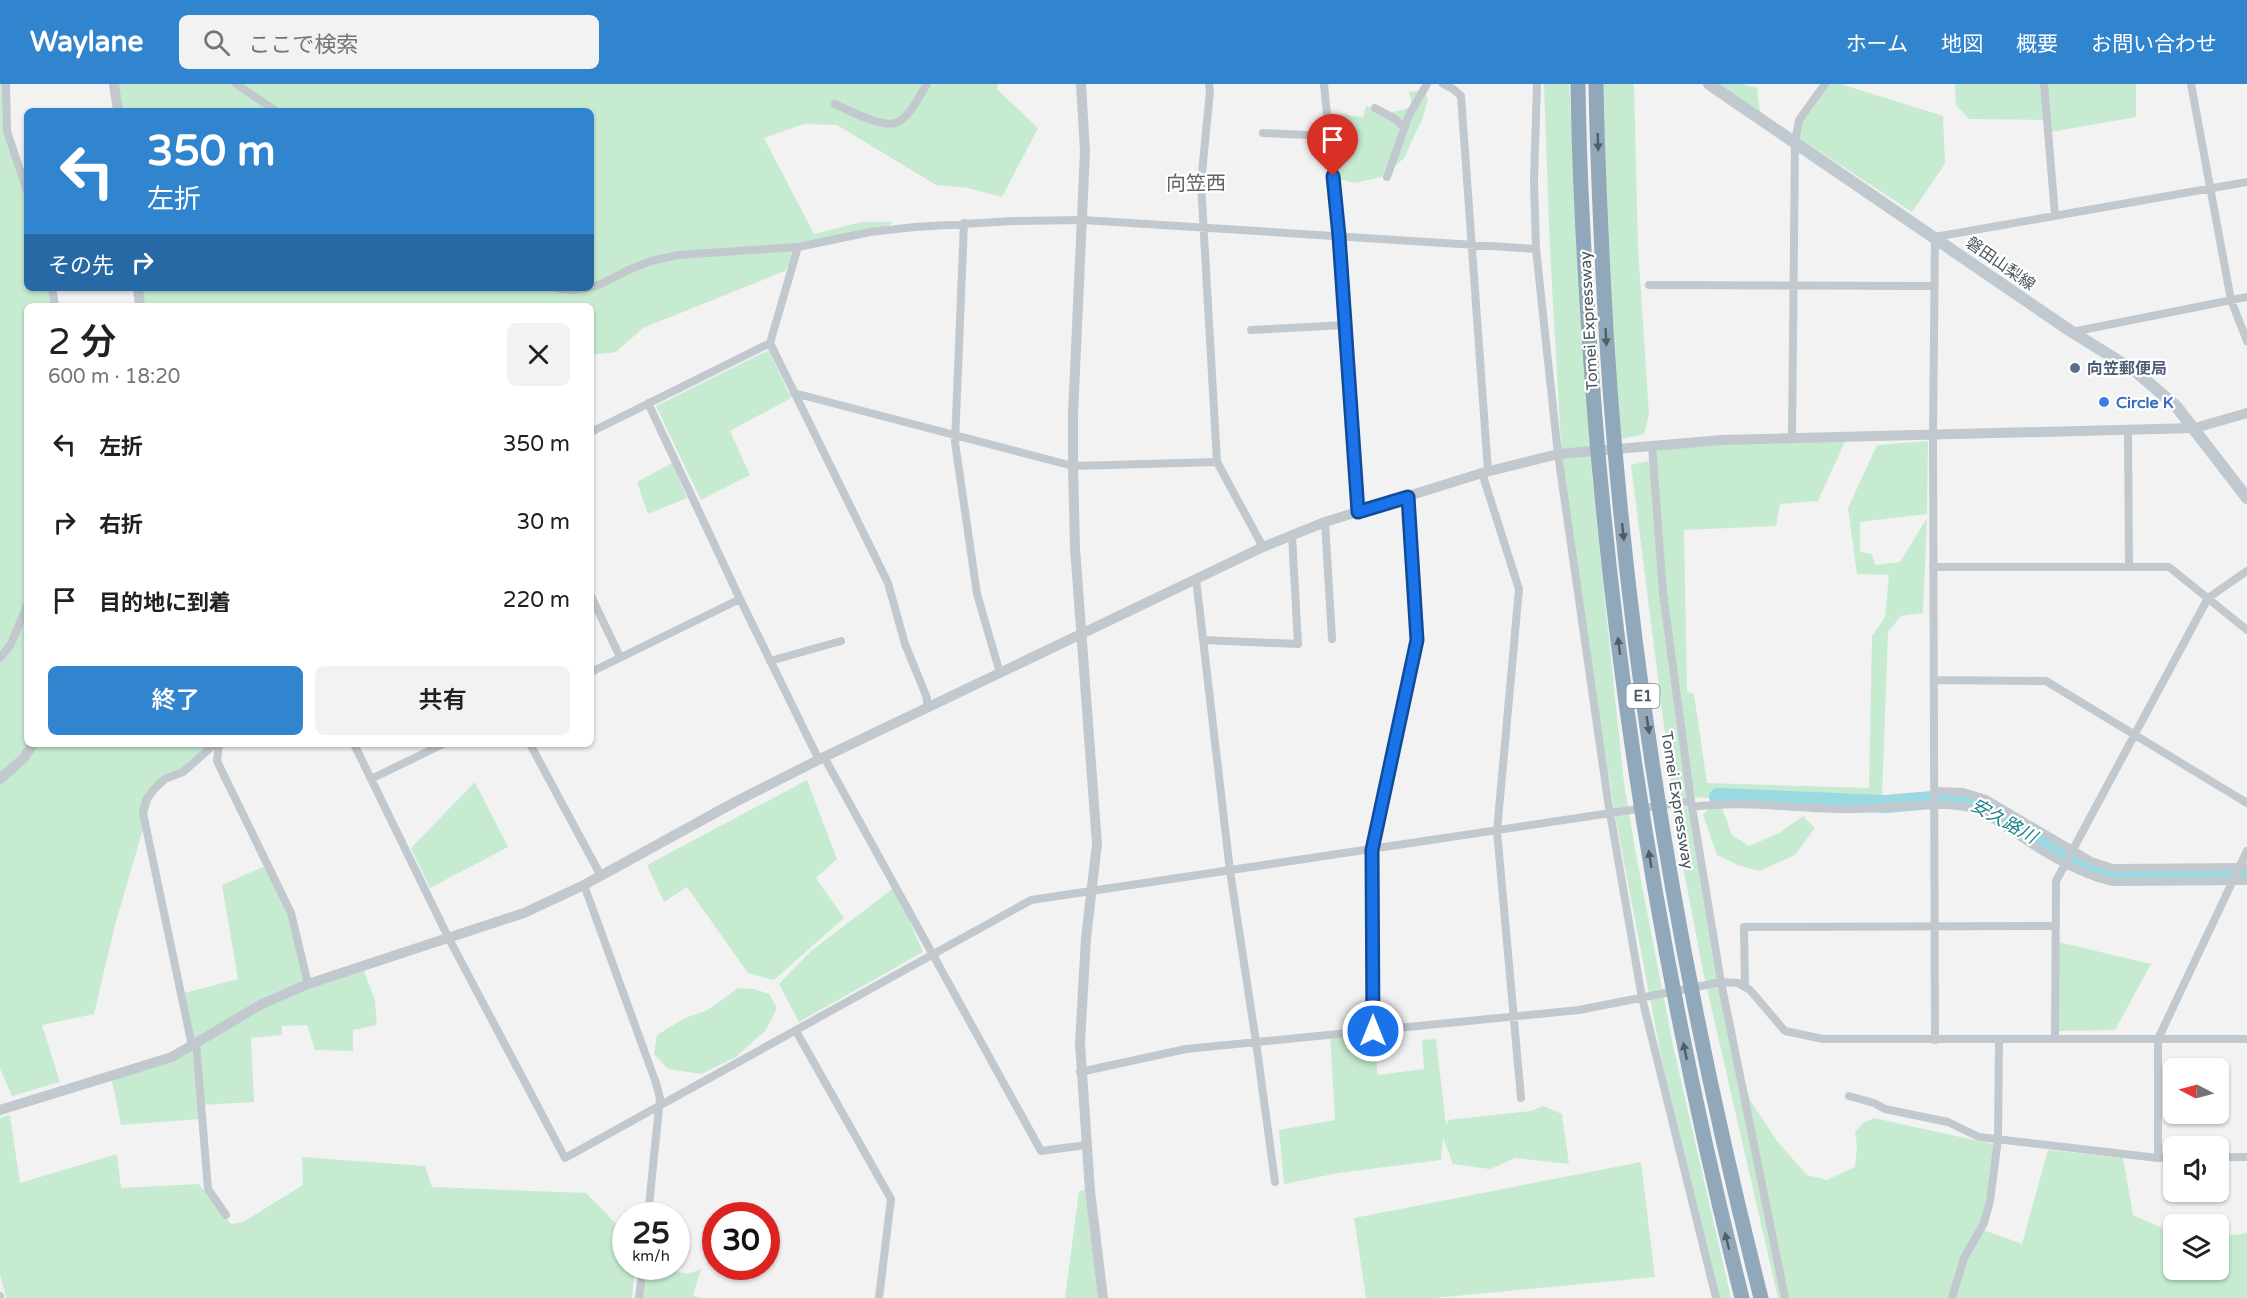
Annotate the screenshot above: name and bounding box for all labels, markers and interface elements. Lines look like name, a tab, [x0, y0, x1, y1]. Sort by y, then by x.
search box	[179, 15, 599, 69]
text: Waylane	[30, 25, 143, 59]
icon: search	[200, 26, 233, 59]
text: ここで検索	[248, 32, 358, 58]
text: ホーム	[1846, 32, 1908, 57]
text: 地図	[1941, 32, 1983, 57]
text: 概要	[2016, 32, 2058, 57]
text: お問い合わせ	[2091, 32, 2217, 57]
pin	[1307, 114, 1358, 176]
icon: arrive	[1316, 123, 1349, 156]
text: 350 m	[147, 126, 276, 177]
icon: left	[48, 132, 126, 210]
one-way arrow	[1593, 133, 1603, 152]
district label: 向笠西	[1166, 172, 1226, 196]
text: 左折	[147, 183, 201, 216]
street label: 磐田山梨線	[1962, 233, 2039, 295]
icon: right	[126, 246, 159, 279]
street label: Tomei Expressway	[1575, 250, 1603, 391]
text: その先	[48, 253, 114, 279]
text: 2 分	[48, 321, 116, 364]
button: close	[507, 323, 570, 386]
one-way arrow	[1602, 328, 1611, 347]
place label: 向笠郵便局	[2087, 359, 2167, 379]
marker: 向笠郵便局	[2068, 361, 2082, 375]
text: 600 m · 18:20	[48, 365, 180, 389]
place label: Circle K	[2116, 393, 2174, 413]
marker: Circle K	[2097, 395, 2111, 409]
icon: left	[48, 428, 81, 461]
text: 350 m	[503, 431, 570, 457]
text: 左折	[99, 434, 143, 460]
icon: right	[48, 506, 81, 539]
text: 30 m	[516, 509, 570, 535]
text: 右折	[99, 512, 143, 538]
one-way arrow	[1618, 522, 1628, 541]
icon: arrive	[48, 584, 81, 617]
text: 220 m	[503, 587, 570, 613]
text: 目的地に到着	[99, 590, 231, 616]
one-way arrow	[1614, 636, 1623, 655]
button: 終了	[48, 666, 303, 735]
button: 共有	[315, 666, 570, 735]
road number: E1	[1626, 684, 1660, 708]
one-way arrow	[1643, 716, 1652, 735]
street label: Tomei Expressway	[1656, 730, 1698, 871]
water label: 安久路川	[1967, 794, 2043, 849]
one-way arrow	[1645, 850, 1654, 869]
position arrow	[1341, 999, 1405, 1063]
one-way arrow	[1679, 1042, 1689, 1060]
north arrow	[2163, 1058, 2229, 1124]
map controls	[2163, 1058, 2229, 1280]
button: sound	[2163, 1136, 2229, 1202]
speed limit sign: 30	[702, 1202, 780, 1280]
button: layers	[2163, 1214, 2229, 1280]
text: 25	[632, 1215, 670, 1252]
one-way arrow	[1722, 1232, 1732, 1250]
text: km/h	[632, 1247, 670, 1265]

